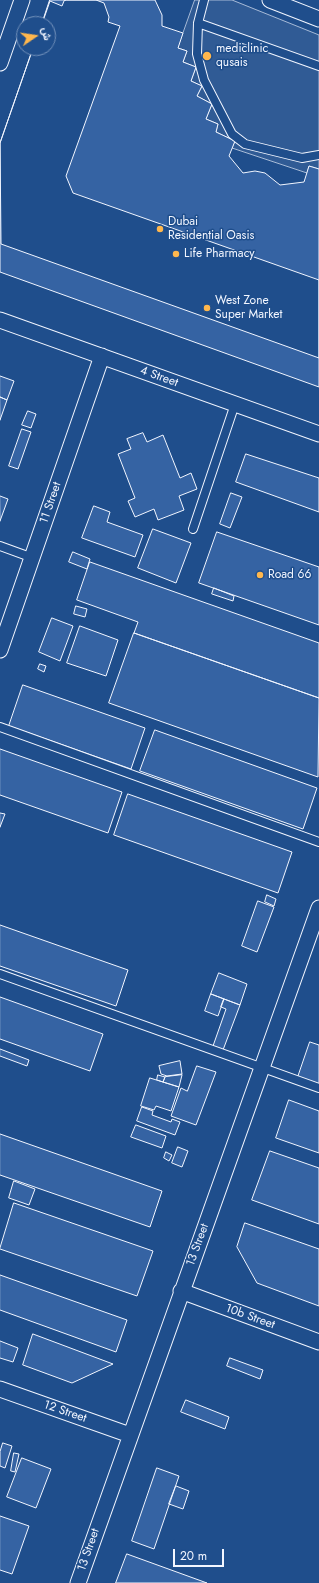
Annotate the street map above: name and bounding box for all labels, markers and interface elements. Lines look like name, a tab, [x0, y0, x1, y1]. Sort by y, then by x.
north arrow	[16, 16, 56, 56]
text: ش	[37, 25, 56, 42]
place label: mediclinic qusais	[216, 42, 268, 70]
marker: mediclinic qusais	[201, 50, 213, 62]
place label: Dubai Residential Oasis	[168, 215, 254, 243]
marker: Dubai Residential Oasis	[155, 224, 165, 234]
place label: Life Pharmacy	[184, 247, 255, 261]
marker: Life Pharmacy	[171, 249, 181, 259]
place label: West Zone Super Market	[215, 294, 282, 322]
marker: West Zone Super Market	[202, 303, 212, 313]
street label: 4 Street	[138, 364, 180, 390]
street label: 11 Street	[37, 480, 65, 526]
place label: Road 66	[268, 568, 311, 582]
marker: Road 66	[255, 570, 265, 580]
street label: 13 Street	[184, 1222, 212, 1268]
street label: 10b Street	[223, 1301, 277, 1333]
street label: 12 Street	[42, 1398, 88, 1426]
street label: 13 Street	[75, 1527, 103, 1573]
scale bar	[175, 1541, 226, 1567]
text: 20 m	[180, 1547, 207, 1565]

